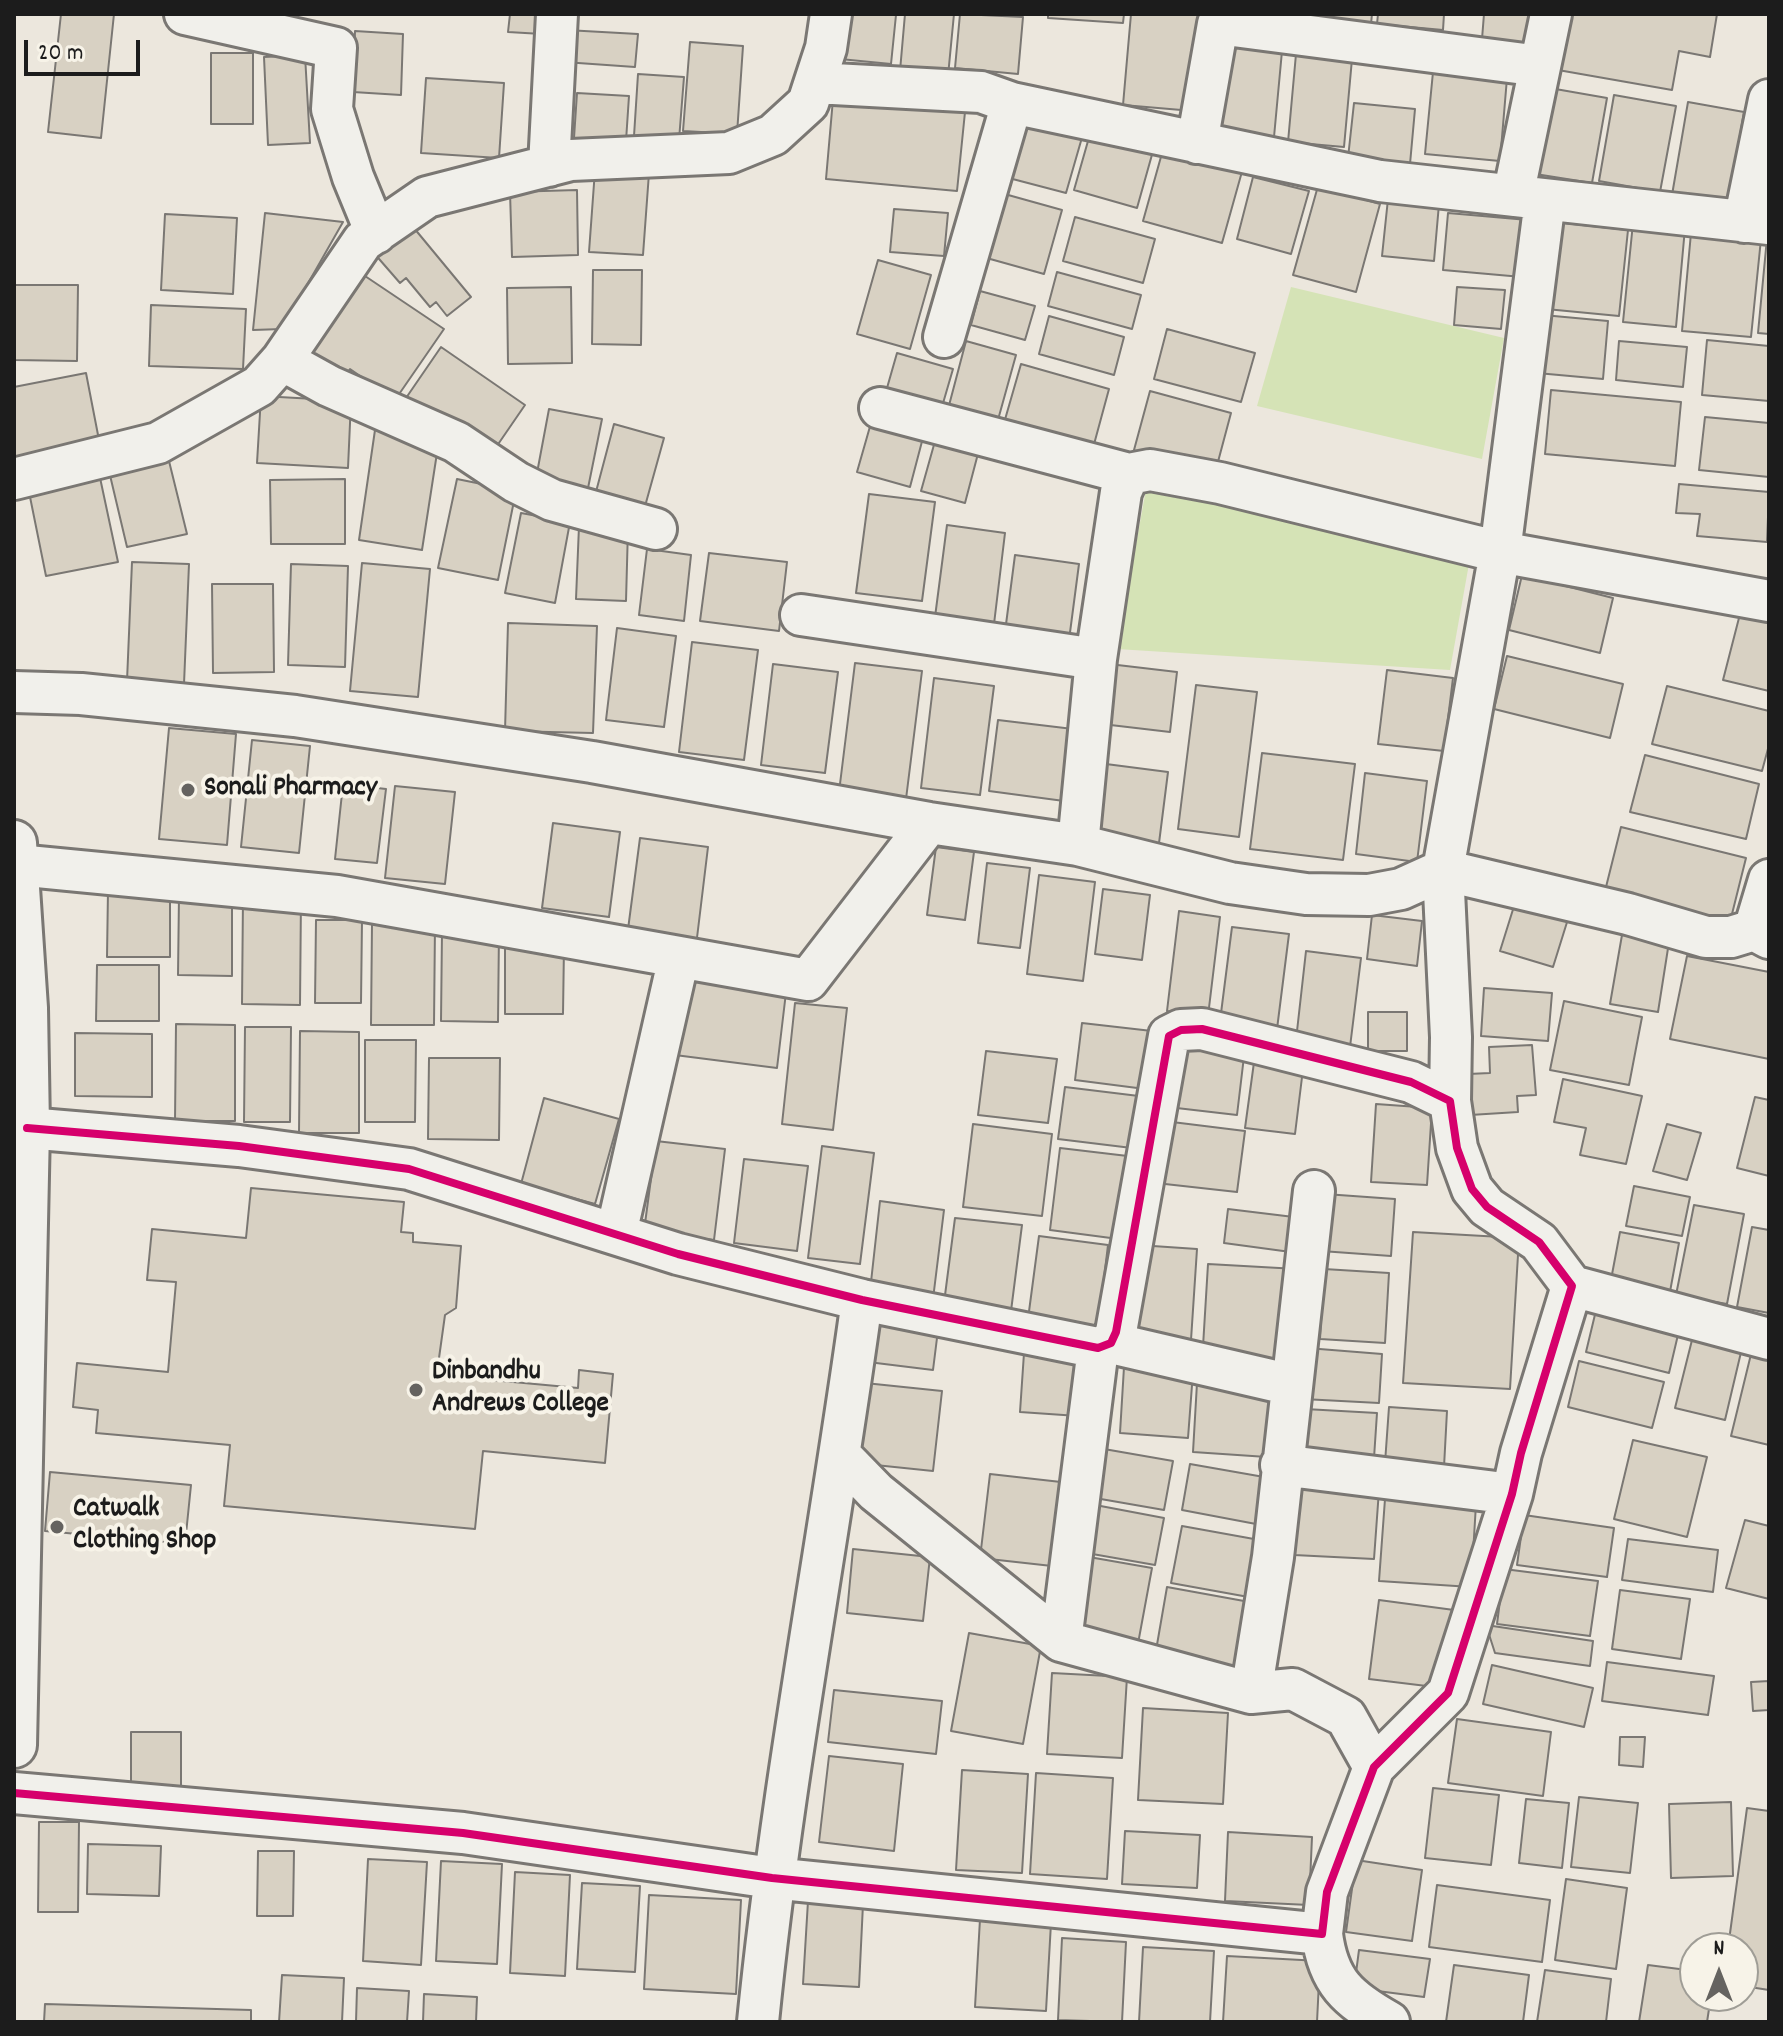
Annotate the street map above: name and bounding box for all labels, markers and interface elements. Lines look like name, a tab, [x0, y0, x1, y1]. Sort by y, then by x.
scale bar	[28, 24, 144, 74]
text: 20 m	[38, 37, 84, 71]
place label: Sonali Pharmacy	[204, 773, 377, 807]
marker: Sonali Pharmacy	[179, 781, 197, 799]
place label: Dinbandhu Andrews College	[432, 1357, 609, 1423]
marker: Dinbandhu Andrews College	[407, 1381, 425, 1399]
place label: Catwalk Clothing Shop	[73, 1494, 216, 1560]
marker: Catwalk Clothing Shop	[48, 1518, 66, 1536]
north arrow	[1679, 1932, 1759, 2012]
text: N	[1714, 1934, 1724, 1965]

